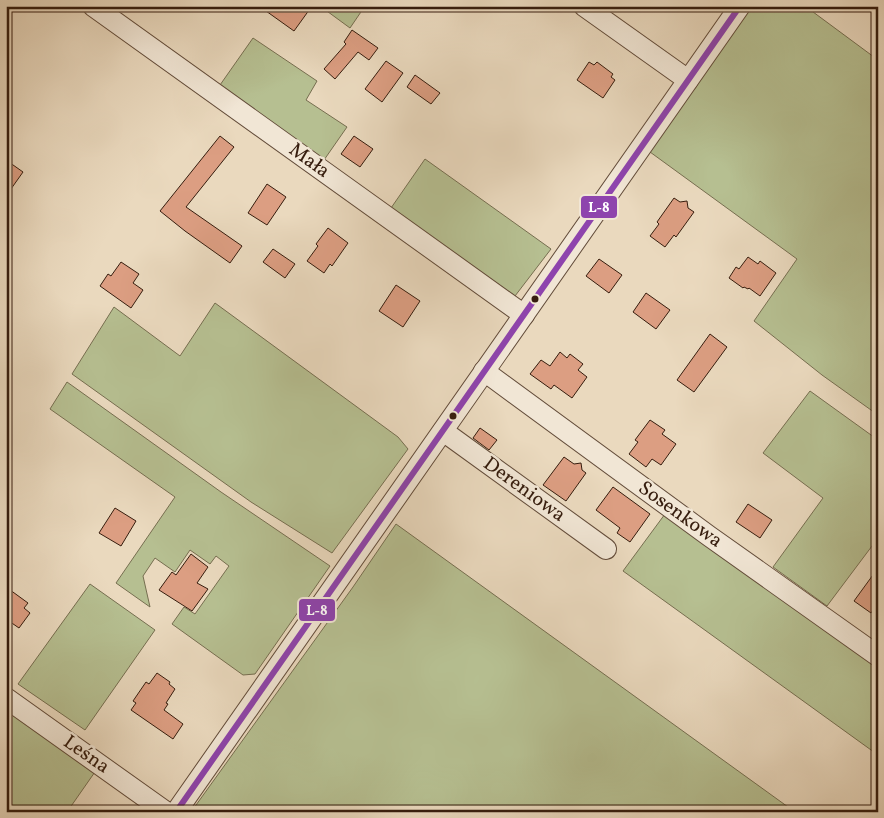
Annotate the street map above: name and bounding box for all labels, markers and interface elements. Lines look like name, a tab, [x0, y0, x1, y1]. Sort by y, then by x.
street label: Mała	[283, 137, 335, 185]
line badge: L-8	[580, 195, 618, 219]
text: L-8	[588, 199, 610, 218]
unlabelled marker	[530, 294, 540, 304]
unlabelled marker	[448, 411, 458, 421]
street label: Dereniowa	[477, 451, 571, 529]
street label: Sosenkowa	[632, 475, 728, 555]
line badge: L-8	[298, 598, 336, 622]
text: L-8	[306, 602, 328, 621]
street label: Leśna	[57, 729, 115, 781]

